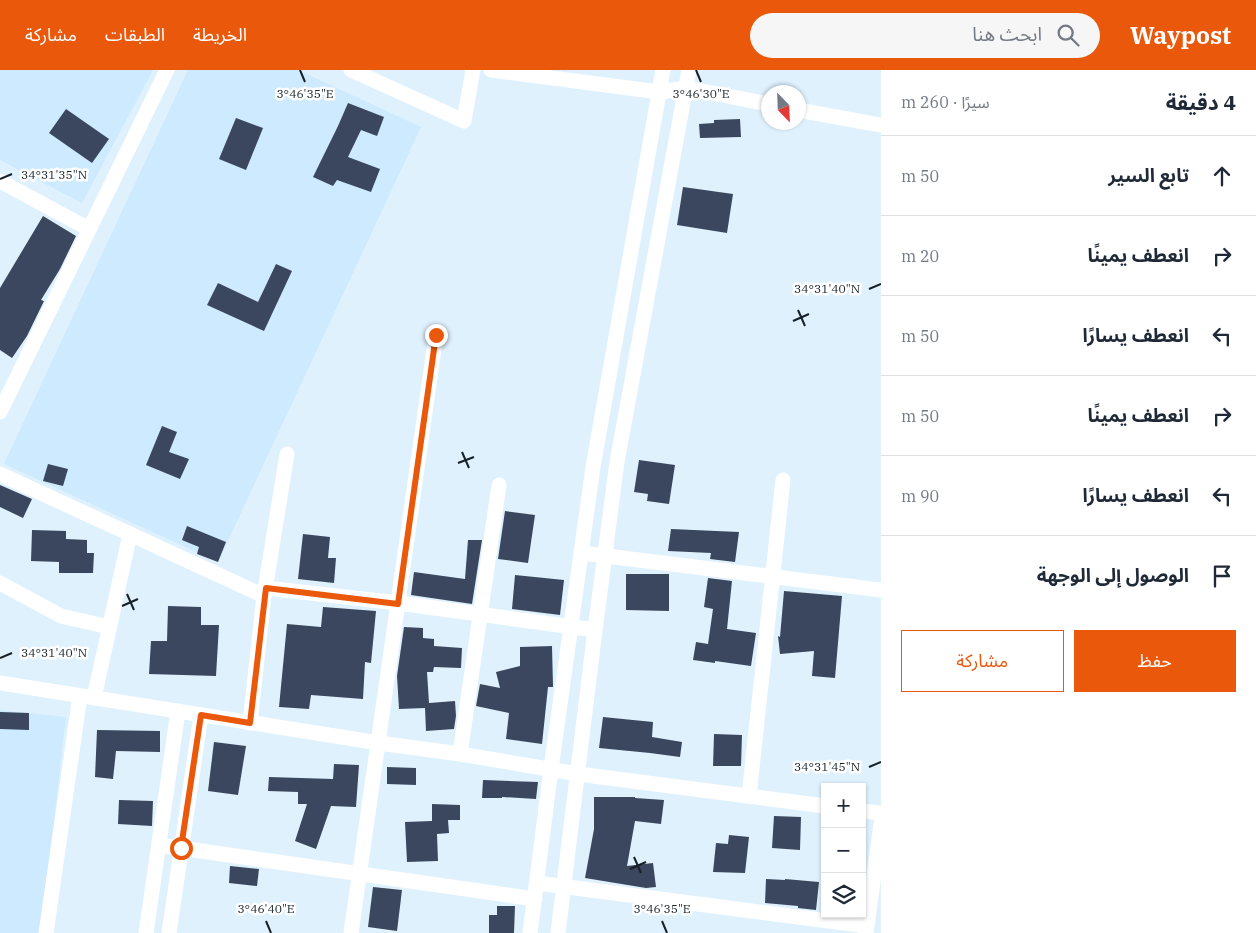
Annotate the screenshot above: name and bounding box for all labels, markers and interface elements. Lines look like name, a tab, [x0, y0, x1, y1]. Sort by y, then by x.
search box	[750, 13, 1100, 58]
text: Waypost	[1130, 19, 1231, 51]
icon: search	[1054, 21, 1082, 49]
text: ابحث هنا	[972, 22, 1042, 46]
text: مشاركة	[25, 23, 77, 46]
text: الطبقات	[105, 23, 165, 46]
text: الخريطة	[193, 23, 247, 46]
north arrow	[761, 85, 806, 130]
text: 3°46'35"E	[276, 86, 334, 101]
text: 3°46'30"E	[672, 86, 730, 101]
text: 4 دقيقة	[1166, 88, 1236, 116]
text: سيرًا · 260 m	[901, 92, 990, 112]
icon: ahead	[1208, 162, 1236, 190]
text: تابع السير	[1108, 163, 1189, 187]
text: 50 m	[901, 166, 939, 186]
text: 34°31'35"N	[21, 167, 87, 182]
icon: right	[1208, 242, 1236, 270]
text: انعطف يمينًا	[1087, 243, 1189, 267]
text: 20 m	[901, 246, 939, 266]
text: 34°31'40"N	[794, 281, 860, 296]
icon: left	[1208, 322, 1236, 350]
text: انعطف يسارًا	[1083, 323, 1189, 347]
route end	[425, 324, 448, 347]
text: 50 m	[901, 326, 939, 346]
icon: right	[1208, 402, 1236, 430]
text: انعطف يمينًا	[1087, 403, 1189, 427]
text: 50 m	[901, 406, 939, 426]
icon: left	[1208, 482, 1236, 510]
text: انعطف يسارًا	[1083, 483, 1189, 507]
text: 90 m	[901, 486, 939, 506]
icon: arrive	[1208, 562, 1236, 590]
text: الوصول إلى الوجهة	[1037, 563, 1189, 587]
button: مشاركة	[901, 630, 1064, 692]
button: حفظ	[1074, 630, 1236, 692]
text: 34°31'40"N	[21, 645, 87, 660]
text: 34°31'45"N	[794, 759, 860, 774]
map controls	[821, 783, 866, 918]
button: +	[821, 783, 866, 828]
button: −	[821, 828, 866, 873]
route start	[170, 837, 193, 860]
button: layers	[821, 873, 866, 918]
text: 3°46'40"E	[237, 901, 295, 916]
text: 3°46'35"E	[633, 901, 691, 916]

